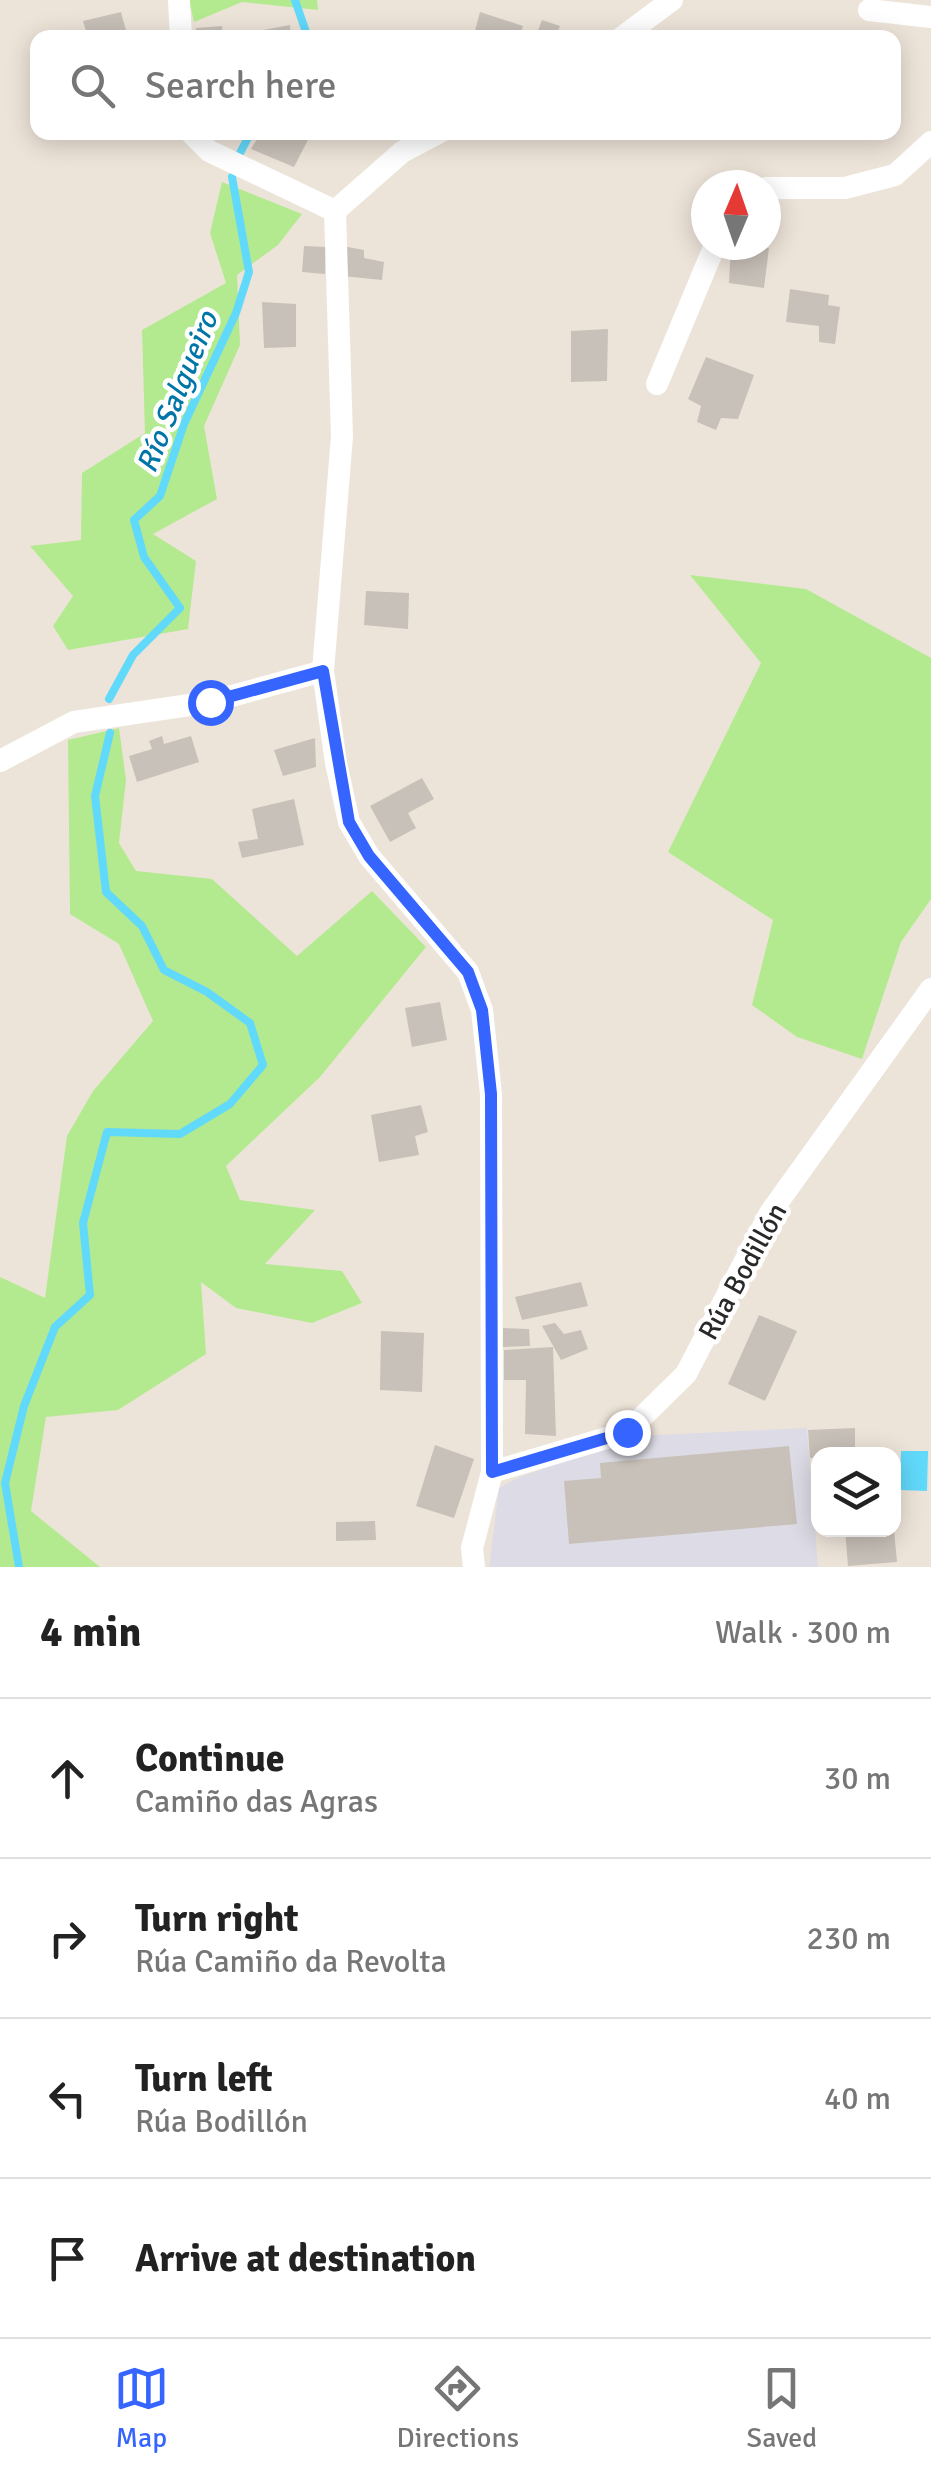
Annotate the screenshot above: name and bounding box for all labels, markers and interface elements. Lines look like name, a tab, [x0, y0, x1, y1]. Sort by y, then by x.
search box	[30, 30, 901, 140]
icon: search	[65, 58, 120, 113]
text: Search here	[145, 62, 337, 109]
north arrow	[691, 170, 781, 260]
water label: Río Salgueiro	[128, 305, 227, 478]
route start	[188, 680, 234, 726]
street label: Rúa Bodillón	[691, 1197, 794, 1346]
route end	[605, 1410, 651, 1456]
map controls	[811, 1447, 901, 1537]
button: layers	[811, 1447, 901, 1537]
text: 4 min	[40, 1607, 141, 1658]
text: Walk · 300 m	[715, 1613, 891, 1652]
text: Continue	[135, 1735, 285, 1782]
icon: ahead	[40, 1751, 95, 1806]
text: 30 m	[824, 1759, 891, 1798]
text: Camiño das Agras	[135, 1782, 378, 1821]
text: Turn right	[135, 1895, 299, 1942]
icon: right	[40, 1911, 95, 1966]
text: 230 m	[807, 1919, 891, 1958]
text: Rúa Camiño da Revolta	[135, 1942, 447, 1981]
text: Turn left	[135, 2055, 273, 2102]
icon: left	[40, 2071, 95, 2126]
text: 40 m	[824, 2079, 891, 2118]
text: Rúa Bodillón	[135, 2102, 308, 2141]
icon: arrive	[40, 2231, 95, 2286]
text: Arrive at destination	[135, 2235, 476, 2282]
tab: Map	[114, 2361, 169, 2455]
tab: Directions	[397, 2361, 519, 2455]
tab: Saved	[747, 2361, 817, 2455]

